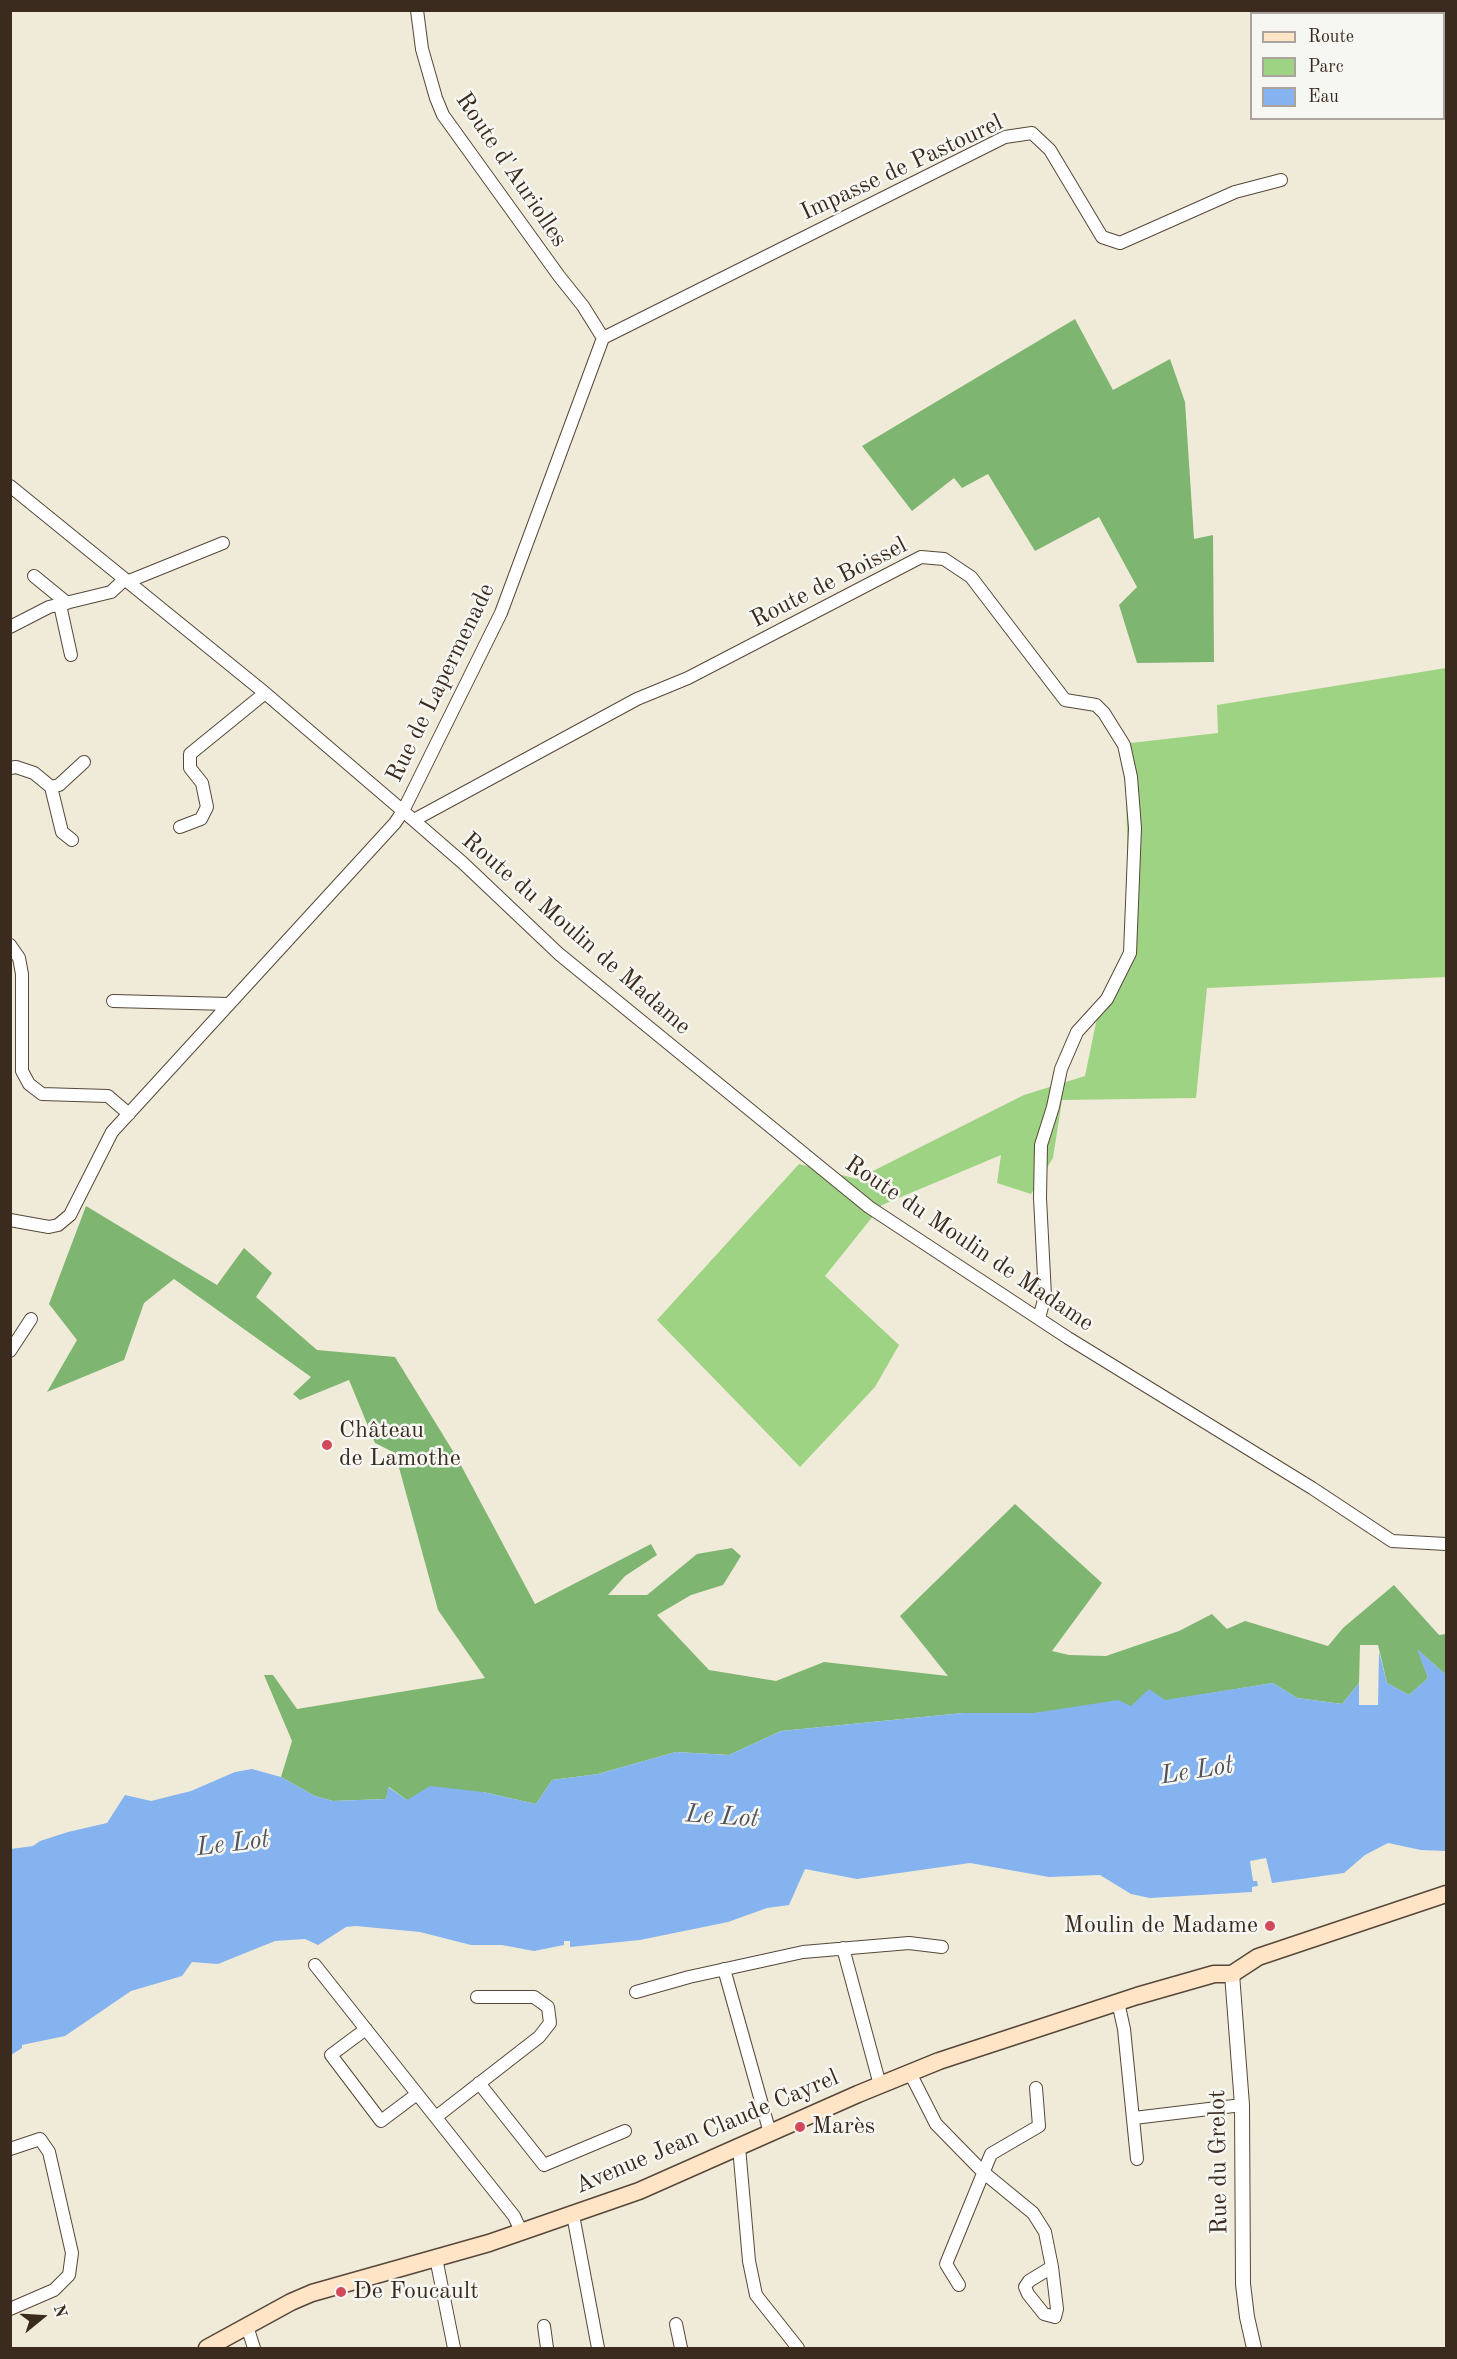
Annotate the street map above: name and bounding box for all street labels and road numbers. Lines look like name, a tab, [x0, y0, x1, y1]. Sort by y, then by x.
street label: Route d'Auriolles	[449, 87, 573, 253]
street label: Impasse de Pastourel	[796, 109, 1008, 227]
street label: Route de Boissel	[746, 531, 912, 635]
street label: Rue de Lapermenade	[380, 579, 502, 787]
street label: Route du Moulin de Madame	[455, 827, 697, 1041]
street label: Route du Moulin de Madame	[839, 1150, 1099, 1338]
street label: Avenue Jean Claude Cayrel	[571, 2063, 843, 2201]
street label: Rue du Grelot	[1203, 2089, 1235, 2235]

